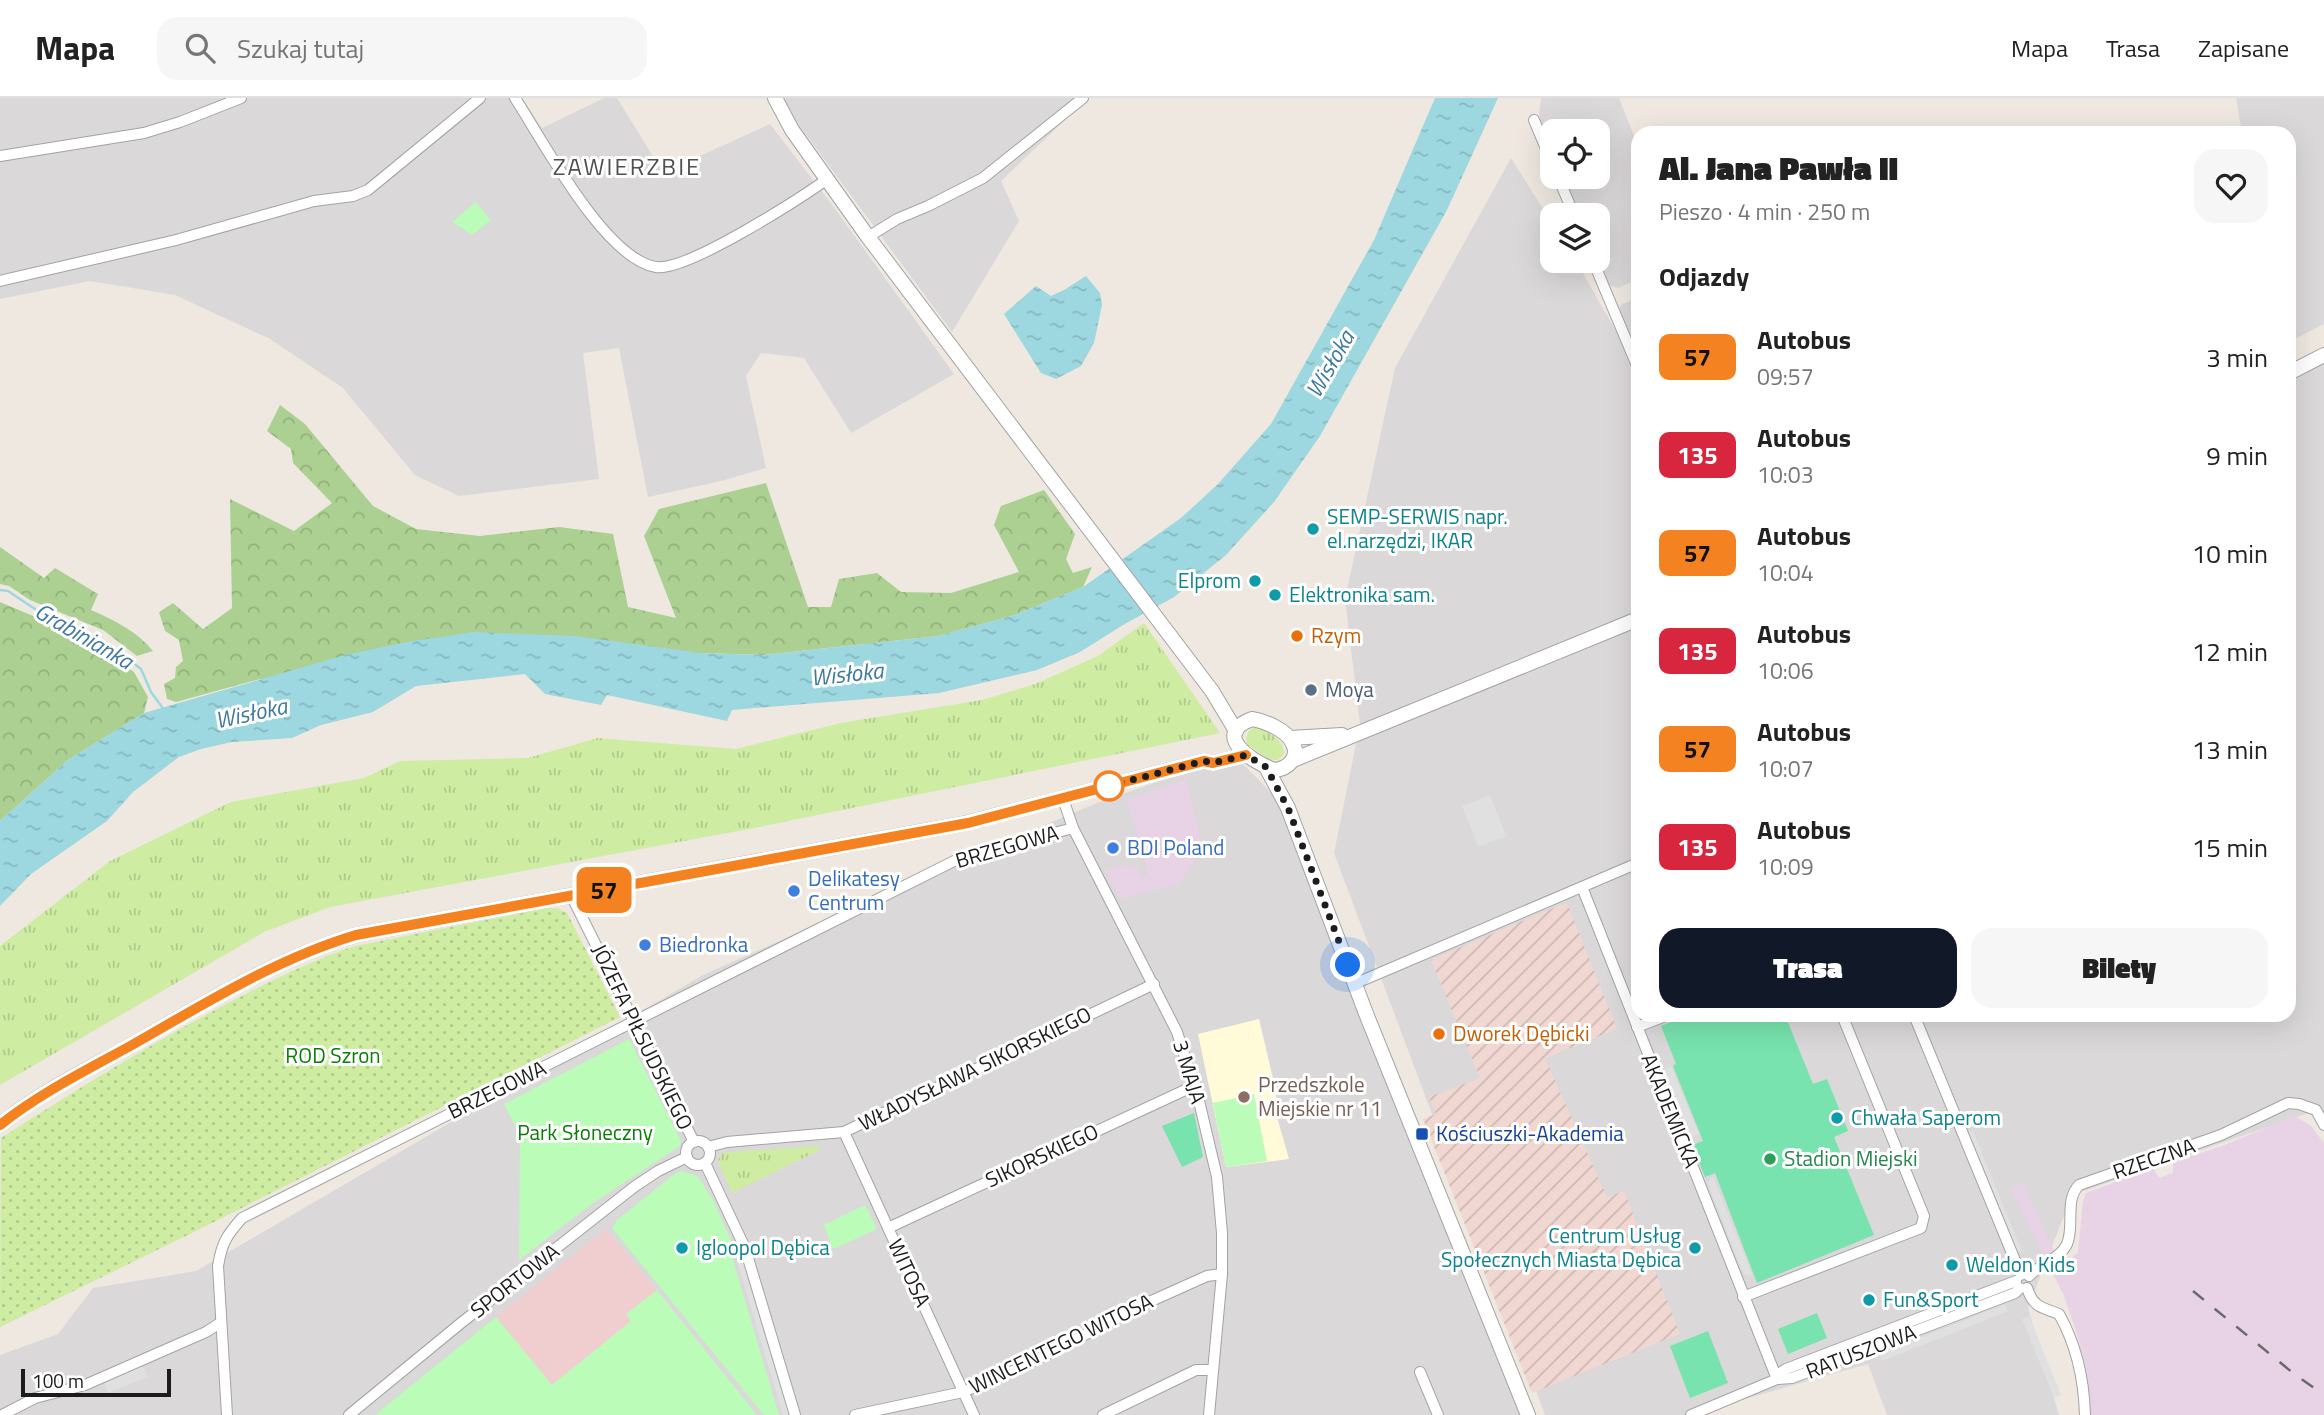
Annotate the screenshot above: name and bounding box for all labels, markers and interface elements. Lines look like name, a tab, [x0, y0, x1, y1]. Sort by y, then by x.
search box	[157, 17, 647, 80]
text: Mapa	[35, 23, 115, 73]
icon: search	[181, 29, 219, 67]
text: Szukaj tutaj	[237, 29, 364, 68]
text: Mapa	[2011, 30, 2068, 66]
text: Trasa	[2106, 30, 2160, 66]
text: Zapisane	[2198, 30, 2289, 66]
map controls	[1540, 119, 1610, 273]
button: locate	[1540, 119, 1610, 189]
text: Al. Jana Pawła II	[1659, 143, 1898, 193]
district label: ZAWIERZBIE	[553, 148, 701, 184]
button: heart	[2194, 149, 2268, 223]
text: Pieszo · 4 min · 250 m	[1659, 194, 1870, 229]
button: layers	[1540, 203, 1610, 273]
text: Odjazdy	[1659, 257, 1749, 296]
text: Autobus	[1757, 320, 1851, 359]
water label: Wisłoka	[1296, 322, 1364, 404]
text: 3 min	[2206, 338, 2268, 377]
text: 57	[1684, 339, 1711, 375]
text: 09:57	[1757, 359, 1814, 394]
text: Autobus	[1757, 418, 1851, 457]
text: 9 min	[2206, 436, 2268, 475]
text: 135	[1677, 437, 1718, 473]
text: 10:03	[1757, 457, 1814, 492]
place label: SEMP-SERWIS napr. el.narzędzi, IKAR	[1327, 500, 1508, 556]
text: Autobus	[1757, 516, 1851, 555]
marker: SEMP-SERWIS napr. el.narzędzi, IKAR	[1305, 521, 1321, 537]
text: 10 min	[2192, 534, 2268, 573]
text: 57	[1684, 535, 1711, 571]
text: 10:04	[1757, 555, 1814, 590]
place label: Elprom	[1178, 564, 1241, 596]
marker: Elprom	[1247, 573, 1263, 589]
place label: Elektronika sam.	[1289, 578, 1435, 610]
marker: Elektronika sam.	[1267, 587, 1283, 603]
water label: Grabinianka	[29, 593, 141, 679]
text: Autobus	[1757, 614, 1851, 653]
place label: Rzym	[1311, 619, 1361, 651]
marker: Rzym	[1289, 628, 1305, 644]
text: 12 min	[2192, 632, 2268, 671]
text: 135	[1677, 633, 1718, 669]
water label: Wisłoka	[809, 652, 886, 695]
text: 10:06	[1757, 653, 1814, 688]
place label: Moya	[1325, 673, 1374, 705]
marker: Moya	[1303, 682, 1319, 698]
water label: Wisłoka	[212, 688, 292, 737]
text: Autobus	[1757, 712, 1851, 751]
text: 13 min	[2192, 730, 2268, 769]
text: 57	[1684, 731, 1711, 767]
text: 10:07	[1757, 751, 1814, 786]
unlabelled marker	[1094, 771, 1124, 801]
text: Autobus	[1757, 810, 1851, 849]
street label: BRZEGOWA	[951, 816, 1063, 876]
text: 15 min	[2192, 828, 2268, 867]
text: 135	[1677, 829, 1718, 865]
place label: BDI Poland	[1127, 831, 1224, 863]
marker: BDI Poland	[1105, 840, 1121, 856]
text: 10:09	[1757, 849, 1814, 884]
place label: Delikatesy Centrum	[808, 862, 900, 918]
line badge: 57	[572, 867, 636, 913]
text: 57	[591, 872, 617, 908]
marker: Delikatesy Centrum	[786, 883, 802, 899]
place label: Biedronka	[659, 928, 749, 960]
button: Trasa	[1659, 928, 1957, 1008]
button: Bilety	[1971, 928, 2268, 1008]
marker: Biedronka	[637, 937, 653, 953]
street label: JÓZEFA PIŁSUDSKIEGO	[584, 938, 702, 1135]
your location	[1330, 947, 1365, 982]
street label: WŁADYSŁAWA SIKORSKIEGO	[853, 998, 1096, 1139]
place label: Dworek Dębicki	[1453, 1017, 1590, 1049]
marker: Dworek Dębicki	[1431, 1026, 1447, 1042]
street label: 3 MAJA	[1165, 1036, 1215, 1108]
park label: ROD Szron	[285, 1039, 381, 1071]
street label: AKADEMICKA	[1633, 1049, 1709, 1173]
street label: BRZEGOWA	[442, 1051, 552, 1127]
place label: Przedszkole Miejskie nr 11	[1258, 1068, 1382, 1124]
marker: Przedszkole Miejskie nr 11	[1236, 1089, 1252, 1105]
place label: Chwała Saperom	[1851, 1101, 2001, 1133]
marker: Chwała Saperom	[1829, 1110, 1845, 1126]
street label: SIKORSKIEGO	[980, 1115, 1103, 1195]
park label: Park Słoneczny	[517, 1116, 653, 1148]
place label: Kościuszki-Akademia	[1436, 1117, 1624, 1149]
marker: Kościuszki-Akademia	[1414, 1126, 1430, 1142]
street label: RZECZNA	[2108, 1129, 2200, 1187]
place label: Stadion Miejski	[1784, 1142, 1918, 1174]
marker: Stadion Miejski	[1762, 1151, 1778, 1167]
place label: Centrum Usług Społecznych Miasta Dębica	[1441, 1219, 1681, 1275]
place label: Igloopol Dębica	[696, 1231, 830, 1263]
street label: WITOSA	[880, 1233, 940, 1312]
street label: SPORTOWA	[463, 1235, 566, 1325]
marker: Igloopol Dębica	[674, 1240, 690, 1256]
marker: Centrum Usług Społecznych Miasta Dębica	[1687, 1240, 1703, 1256]
place label: Weldon Kids	[1966, 1248, 2075, 1280]
marker: Weldon Kids	[1944, 1257, 1960, 1273]
place label: Fun&Sport	[1883, 1283, 1979, 1315]
street label: WINCENTEGO WITOSA	[963, 1284, 1158, 1402]
marker: Fun&Sport	[1861, 1292, 1877, 1308]
street label: RATUSZOWA	[1801, 1315, 1921, 1387]
scale bar	[21, 1366, 172, 1398]
text: 100 m	[32, 1366, 84, 1395]

